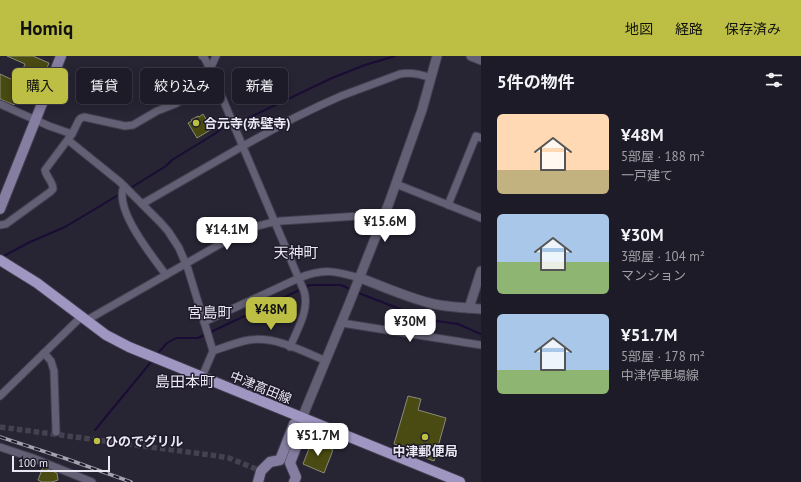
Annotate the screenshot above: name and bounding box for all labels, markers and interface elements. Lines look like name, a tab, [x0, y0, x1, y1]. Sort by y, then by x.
text: Homiq	[20, 16, 73, 40]
text: 地図	[625, 20, 653, 38]
text: 経路	[675, 20, 703, 38]
text: 保存済み	[725, 20, 781, 38]
chip: 購入	[12, 68, 68, 104]
chip: 賃貸	[76, 68, 132, 104]
chip: 絞り込み	[140, 68, 224, 104]
chip: 新着	[232, 68, 288, 104]
icon: filters	[763, 69, 785, 91]
text: 5件の物件	[497, 71, 575, 93]
place label: 合元寺(赤壁寺)	[204, 115, 291, 132]
marker: 合元寺(赤壁寺)	[191, 118, 201, 128]
text: ¥48M	[621, 124, 664, 146]
icon: home	[529, 130, 577, 178]
text: 5部屋 · 188 m²	[621, 148, 705, 165]
text: 一戸建て	[621, 167, 673, 184]
pin: ¥15.6M	[352, 209, 418, 243]
text: ¥15.6M	[363, 213, 407, 230]
pin: ¥14.1M	[194, 217, 260, 251]
text: ¥14.1M	[205, 221, 249, 238]
text: ¥30M	[621, 224, 664, 246]
icon: home	[529, 230, 577, 278]
district label: 天神町	[273, 243, 319, 262]
text: 3部屋 · 104 m²	[621, 248, 705, 265]
text: マンション	[621, 267, 686, 284]
pin: ¥48M	[247, 297, 295, 331]
text: ¥48M	[255, 301, 287, 318]
district label: 宮島町	[187, 303, 233, 322]
pin: ¥30M	[386, 309, 434, 343]
text: ¥30M	[394, 313, 426, 330]
text: ¥51.7M	[621, 324, 677, 346]
icon: home	[529, 330, 577, 378]
text: 5部屋 · 178 m²	[621, 348, 705, 365]
street label: 中津高田線	[227, 367, 294, 408]
text: 中津停車場線	[621, 367, 699, 384]
district label: 島田本町	[155, 372, 215, 391]
pin: ¥51.7M	[285, 423, 351, 457]
text: ¥51.7M	[296, 427, 340, 444]
marker: 中津郵便局	[420, 432, 430, 442]
place label: ひのでグリル	[105, 433, 183, 450]
marker: ひのでグリル	[92, 436, 102, 446]
place label: 中津郵便局	[392, 443, 458, 460]
scale bar	[12, 454, 110, 473]
text: 100 m	[18, 456, 48, 470]

